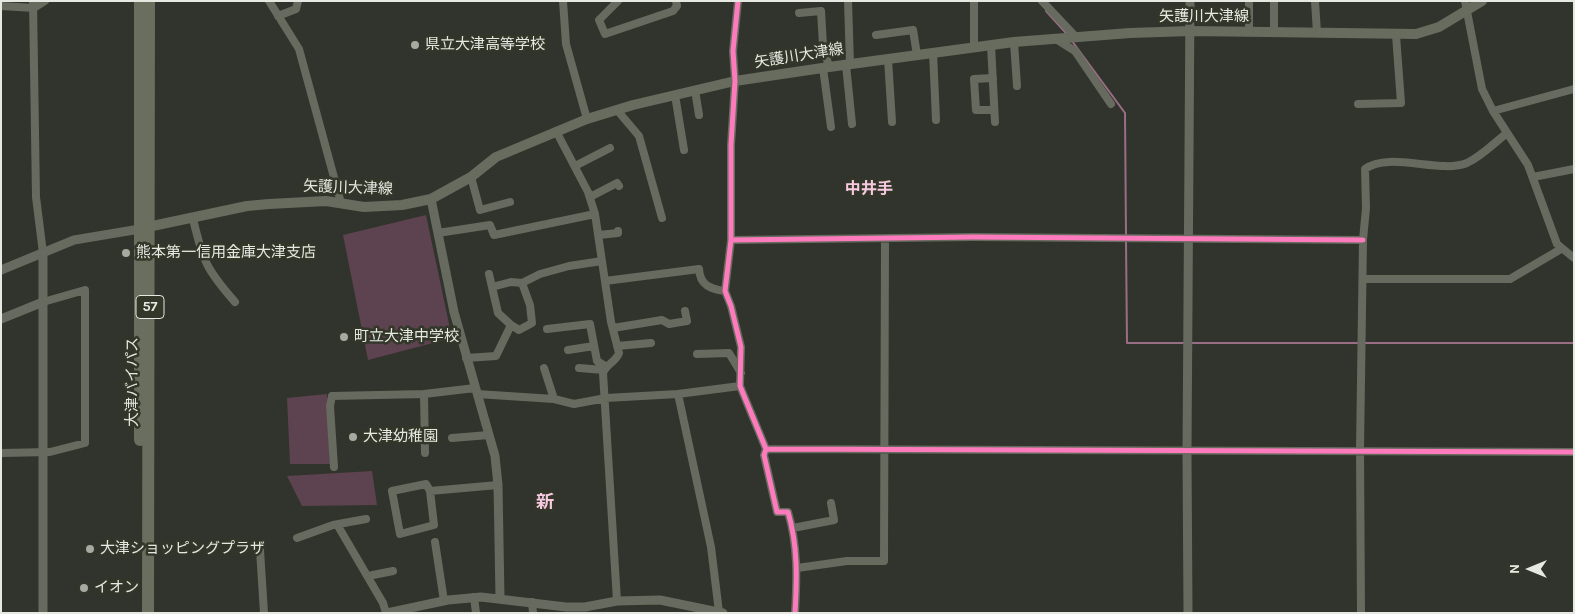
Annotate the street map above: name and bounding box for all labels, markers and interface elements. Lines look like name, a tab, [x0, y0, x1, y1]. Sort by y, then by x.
street label: 矢護川大津線	[1159, 8, 1249, 26]
place label: 県立大津高等学校	[425, 36, 545, 54]
marker: 県立大津高等学校	[409, 39, 421, 51]
street label: 矢護川大津線	[753, 40, 845, 72]
street label: 矢護川大津線	[303, 177, 393, 199]
district label: 中井手	[845, 179, 893, 199]
place label: 熊本第一信用金庫大津支店	[136, 244, 316, 262]
marker: 熊本第一信用金庫大津支店	[120, 247, 132, 259]
road number: 57	[136, 296, 164, 318]
place label: 町立大津中学校	[354, 328, 459, 346]
marker: 町立大津中学校	[338, 331, 350, 343]
street label: 大津バイパス	[124, 337, 142, 427]
place label: 大津幼稚園	[363, 428, 438, 446]
marker: 大津幼稚園	[347, 431, 359, 443]
district label: 新	[536, 492, 554, 514]
place label: 大津ショッピングプラザ	[100, 540, 265, 558]
marker: 大津ショッピングプラザ	[84, 543, 96, 555]
north arrow	[1505, 544, 1555, 594]
text: N	[1506, 564, 1523, 574]
place label: イオン	[94, 579, 139, 597]
marker: イオン	[78, 582, 90, 594]

